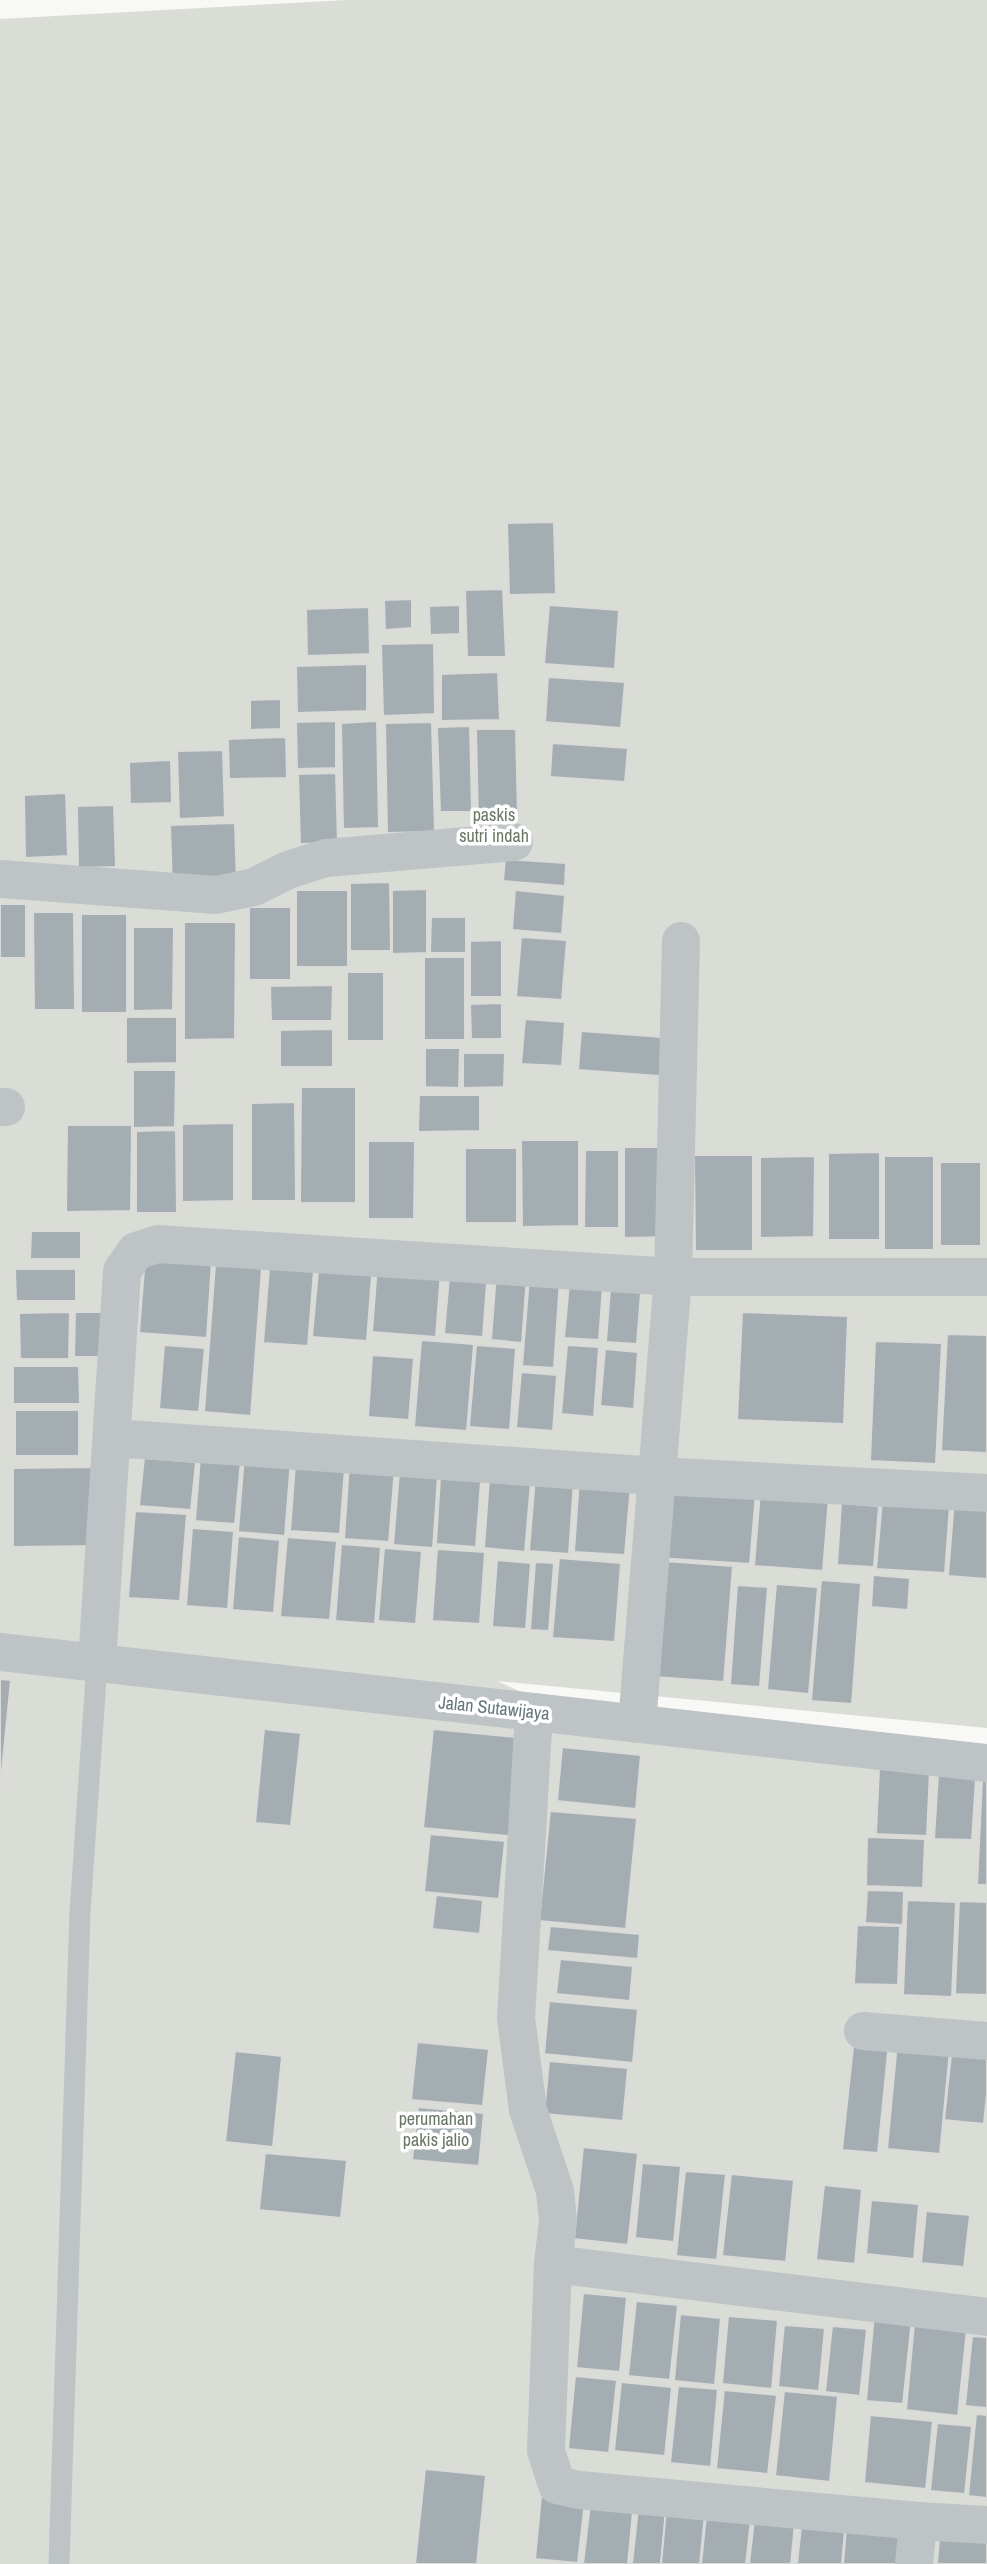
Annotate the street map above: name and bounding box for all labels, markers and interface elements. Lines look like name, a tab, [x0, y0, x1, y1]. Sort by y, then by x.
park label: paskis sutri indah	[459, 802, 529, 848]
street label: Jalan Sutawijaya	[437, 1689, 551, 1726]
park label: perumahan pakis jalio	[399, 2106, 473, 2152]

